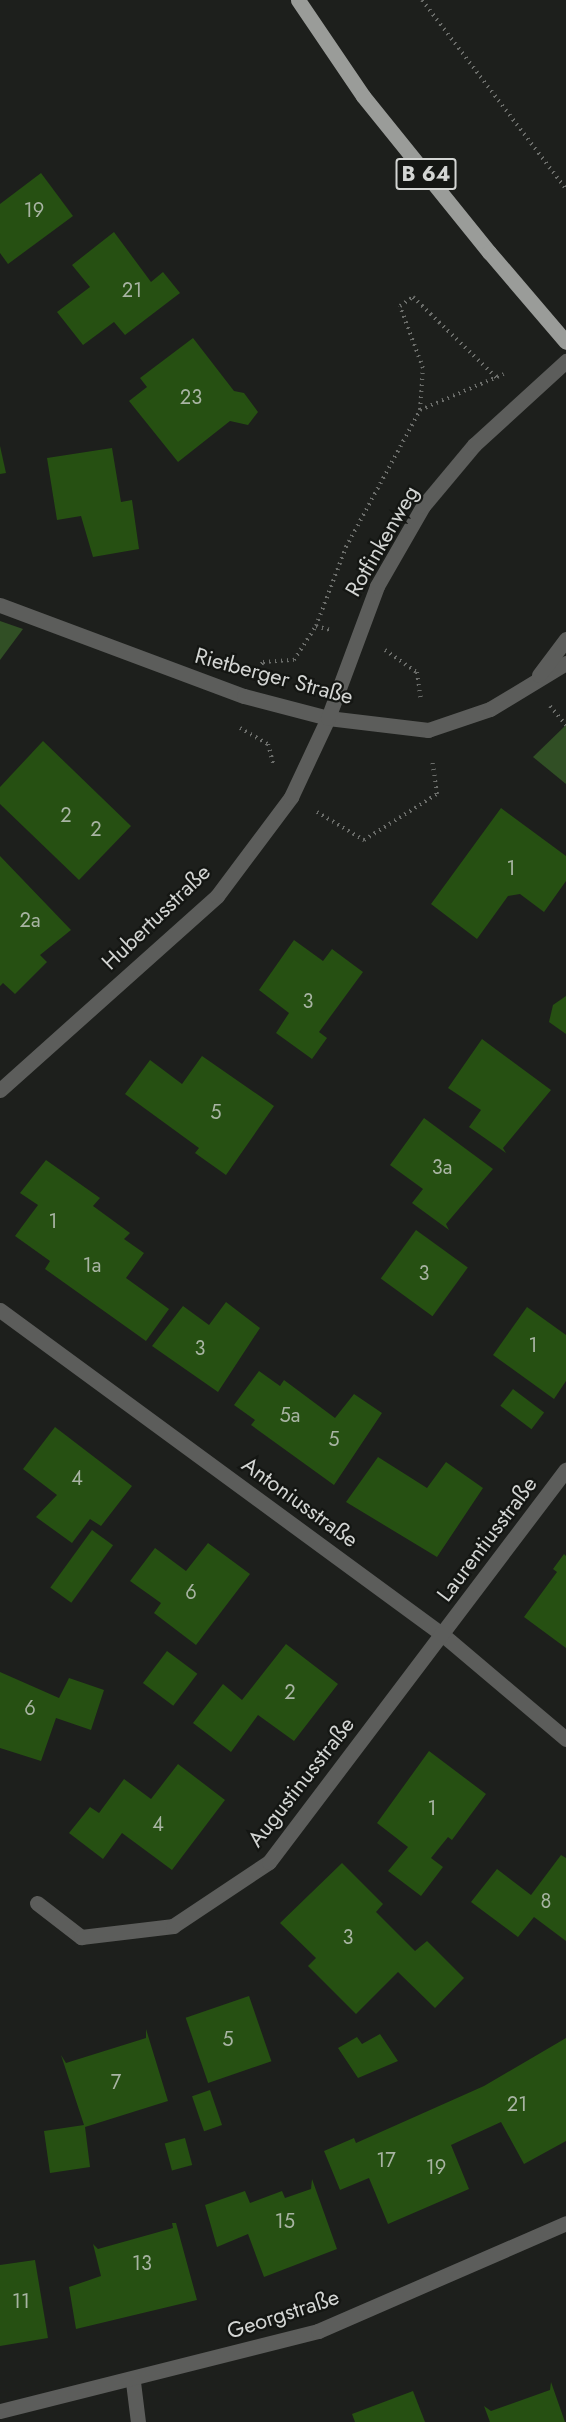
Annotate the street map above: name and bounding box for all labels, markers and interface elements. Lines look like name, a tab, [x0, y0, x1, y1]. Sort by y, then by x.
road number: B 64	[394, 156, 458, 192]
house number: 19	[24, 198, 44, 222]
house number: 21	[122, 278, 142, 302]
house number: 23	[180, 385, 202, 409]
street label: Rotfinkenweg	[340, 481, 424, 601]
street label: Rietberger Straße	[192, 642, 356, 710]
house number: 2	[60, 803, 72, 827]
house number: 2	[90, 817, 102, 841]
house number: 1	[507, 856, 515, 880]
street label: Hubertusstraße	[96, 859, 216, 975]
house number: 2a	[20, 908, 40, 932]
house number: 3	[303, 989, 313, 1013]
house number: 5	[210, 1100, 222, 1124]
house number: 3a	[432, 1155, 452, 1179]
house number: 1	[49, 1209, 57, 1233]
house number: 1a	[83, 1253, 101, 1277]
house number: 3	[419, 1261, 429, 1285]
house number: 1	[529, 1333, 537, 1357]
house number: 3	[195, 1336, 205, 1360]
house number: 5a	[280, 1403, 300, 1427]
house number: 5	[328, 1427, 340, 1451]
street label: Antoniusstraße	[237, 1451, 363, 1553]
house number: 4	[71, 1466, 83, 1490]
street label: Laurentiusstraße	[431, 1471, 543, 1607]
house number: 6	[185, 1580, 197, 1604]
house number: 2	[284, 1680, 296, 1704]
house number: 6	[24, 1696, 36, 1720]
street label: Augustinusstraße	[242, 1712, 360, 1852]
house number: 1	[428, 1796, 436, 1820]
house number: 4	[152, 1812, 164, 1836]
house number: 8	[541, 1889, 551, 1913]
house number: 3	[343, 1925, 353, 1949]
house number: 5	[222, 2027, 234, 2051]
house number: 7	[111, 2070, 121, 2094]
house number: 21	[507, 2092, 527, 2116]
house number: 17	[376, 2148, 396, 2172]
house number: 19	[426, 2155, 446, 2179]
house number: 15	[275, 2209, 295, 2233]
house number: 13	[132, 2251, 152, 2275]
street label: Georgstraße	[224, 2283, 342, 2345]
house number: 11	[12, 2289, 30, 2313]

